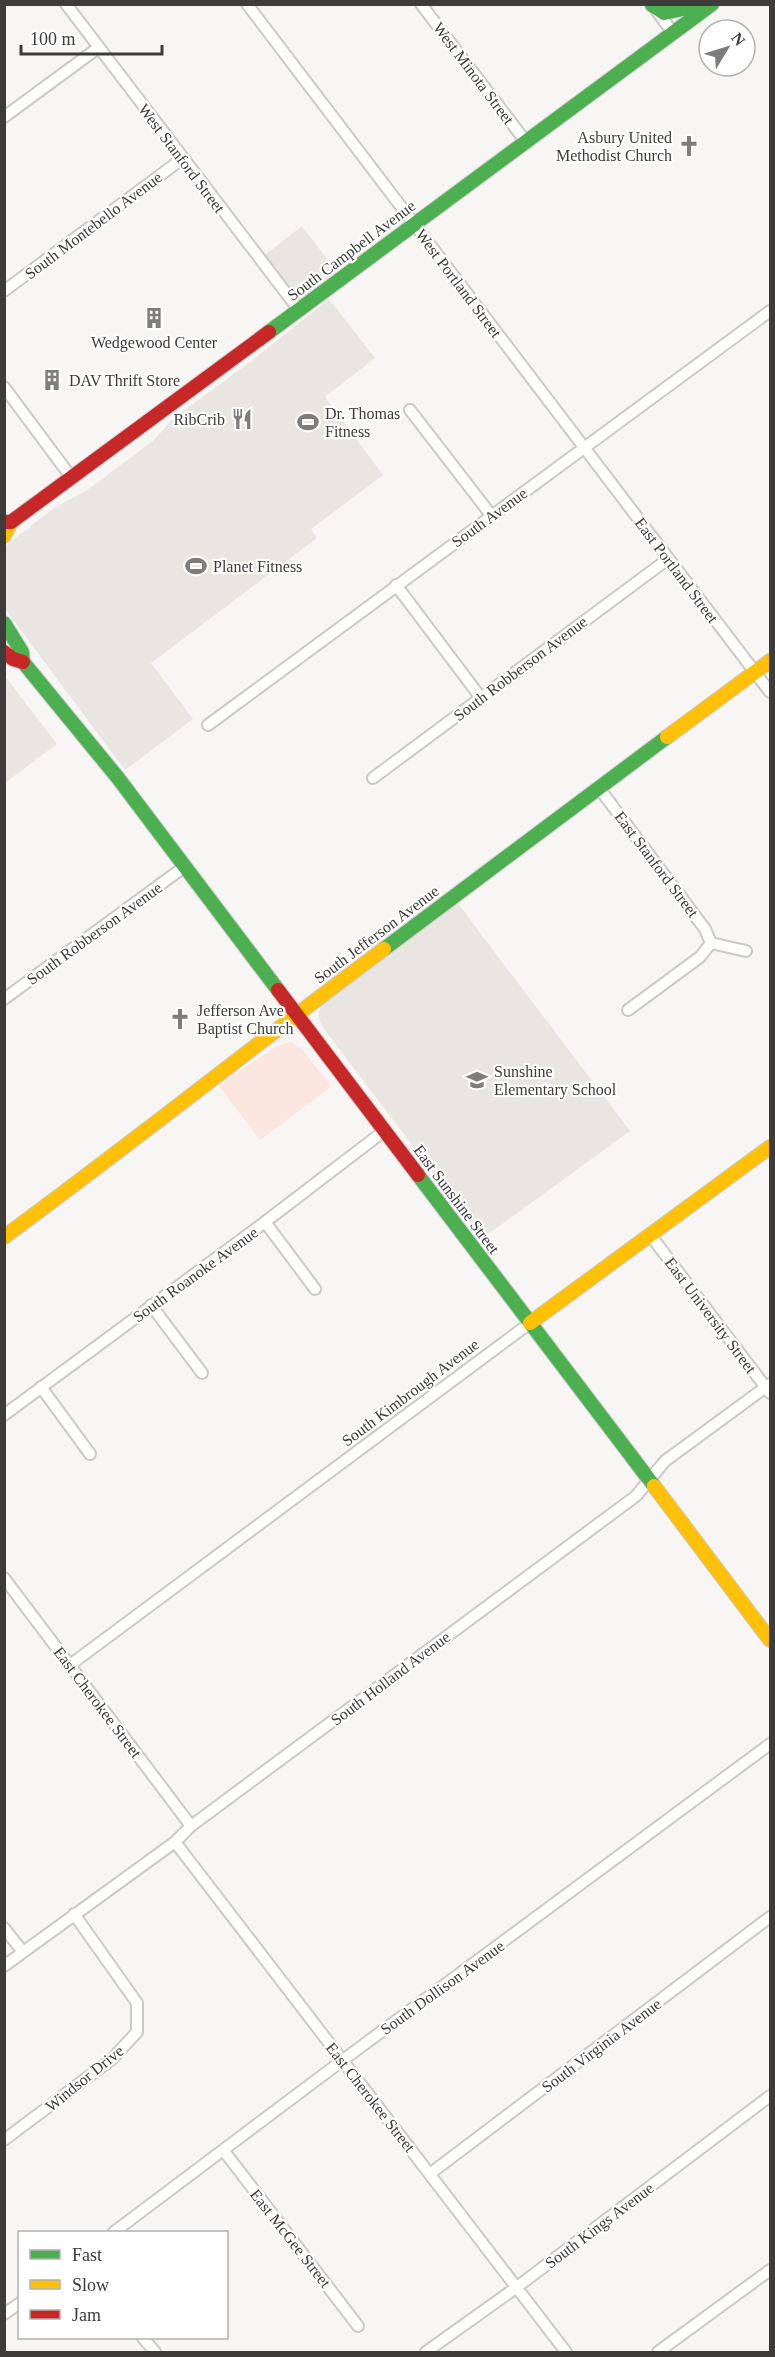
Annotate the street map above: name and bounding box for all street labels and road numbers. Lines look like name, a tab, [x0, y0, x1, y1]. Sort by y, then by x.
street label: West Minota Street	[430, 19, 518, 128]
street label: West Stanford Street	[135, 100, 228, 217]
street label: South Montebello Avenue	[22, 168, 165, 282]
street label: South Campbell Avenue	[284, 197, 419, 305]
street label: West Portland Street	[412, 226, 505, 341]
street label: South Avenue	[448, 484, 530, 550]
street label: East Portland Street	[632, 514, 722, 627]
street label: South Robberson Avenue	[450, 613, 590, 724]
street label: East Stanford Street	[611, 808, 702, 921]
street label: South Robberson Avenue	[24, 879, 165, 988]
street label: South Jefferson Avenue	[311, 882, 442, 987]
street label: East Sunshine Street	[410, 1142, 503, 1257]
street label: South Roanoke Avenue	[130, 1223, 261, 1325]
street label: East University Street	[661, 1254, 760, 1378]
street label: South Kimbrough Avenue	[339, 1335, 483, 1450]
street label: South Holland Avenue	[327, 1628, 453, 1729]
street label: East Cherokee Street	[50, 1644, 145, 1761]
street label: South Dollison Avenue	[377, 1937, 507, 2038]
street label: South Virginia Avenue	[538, 1995, 665, 2097]
street label: East Cherokee Street	[323, 2039, 419, 2156]
street label: Windsor Drive	[42, 2042, 127, 2115]
street label: South Kings Avenue	[542, 2179, 657, 2272]
street label: East McGee Street	[247, 2186, 335, 2291]

